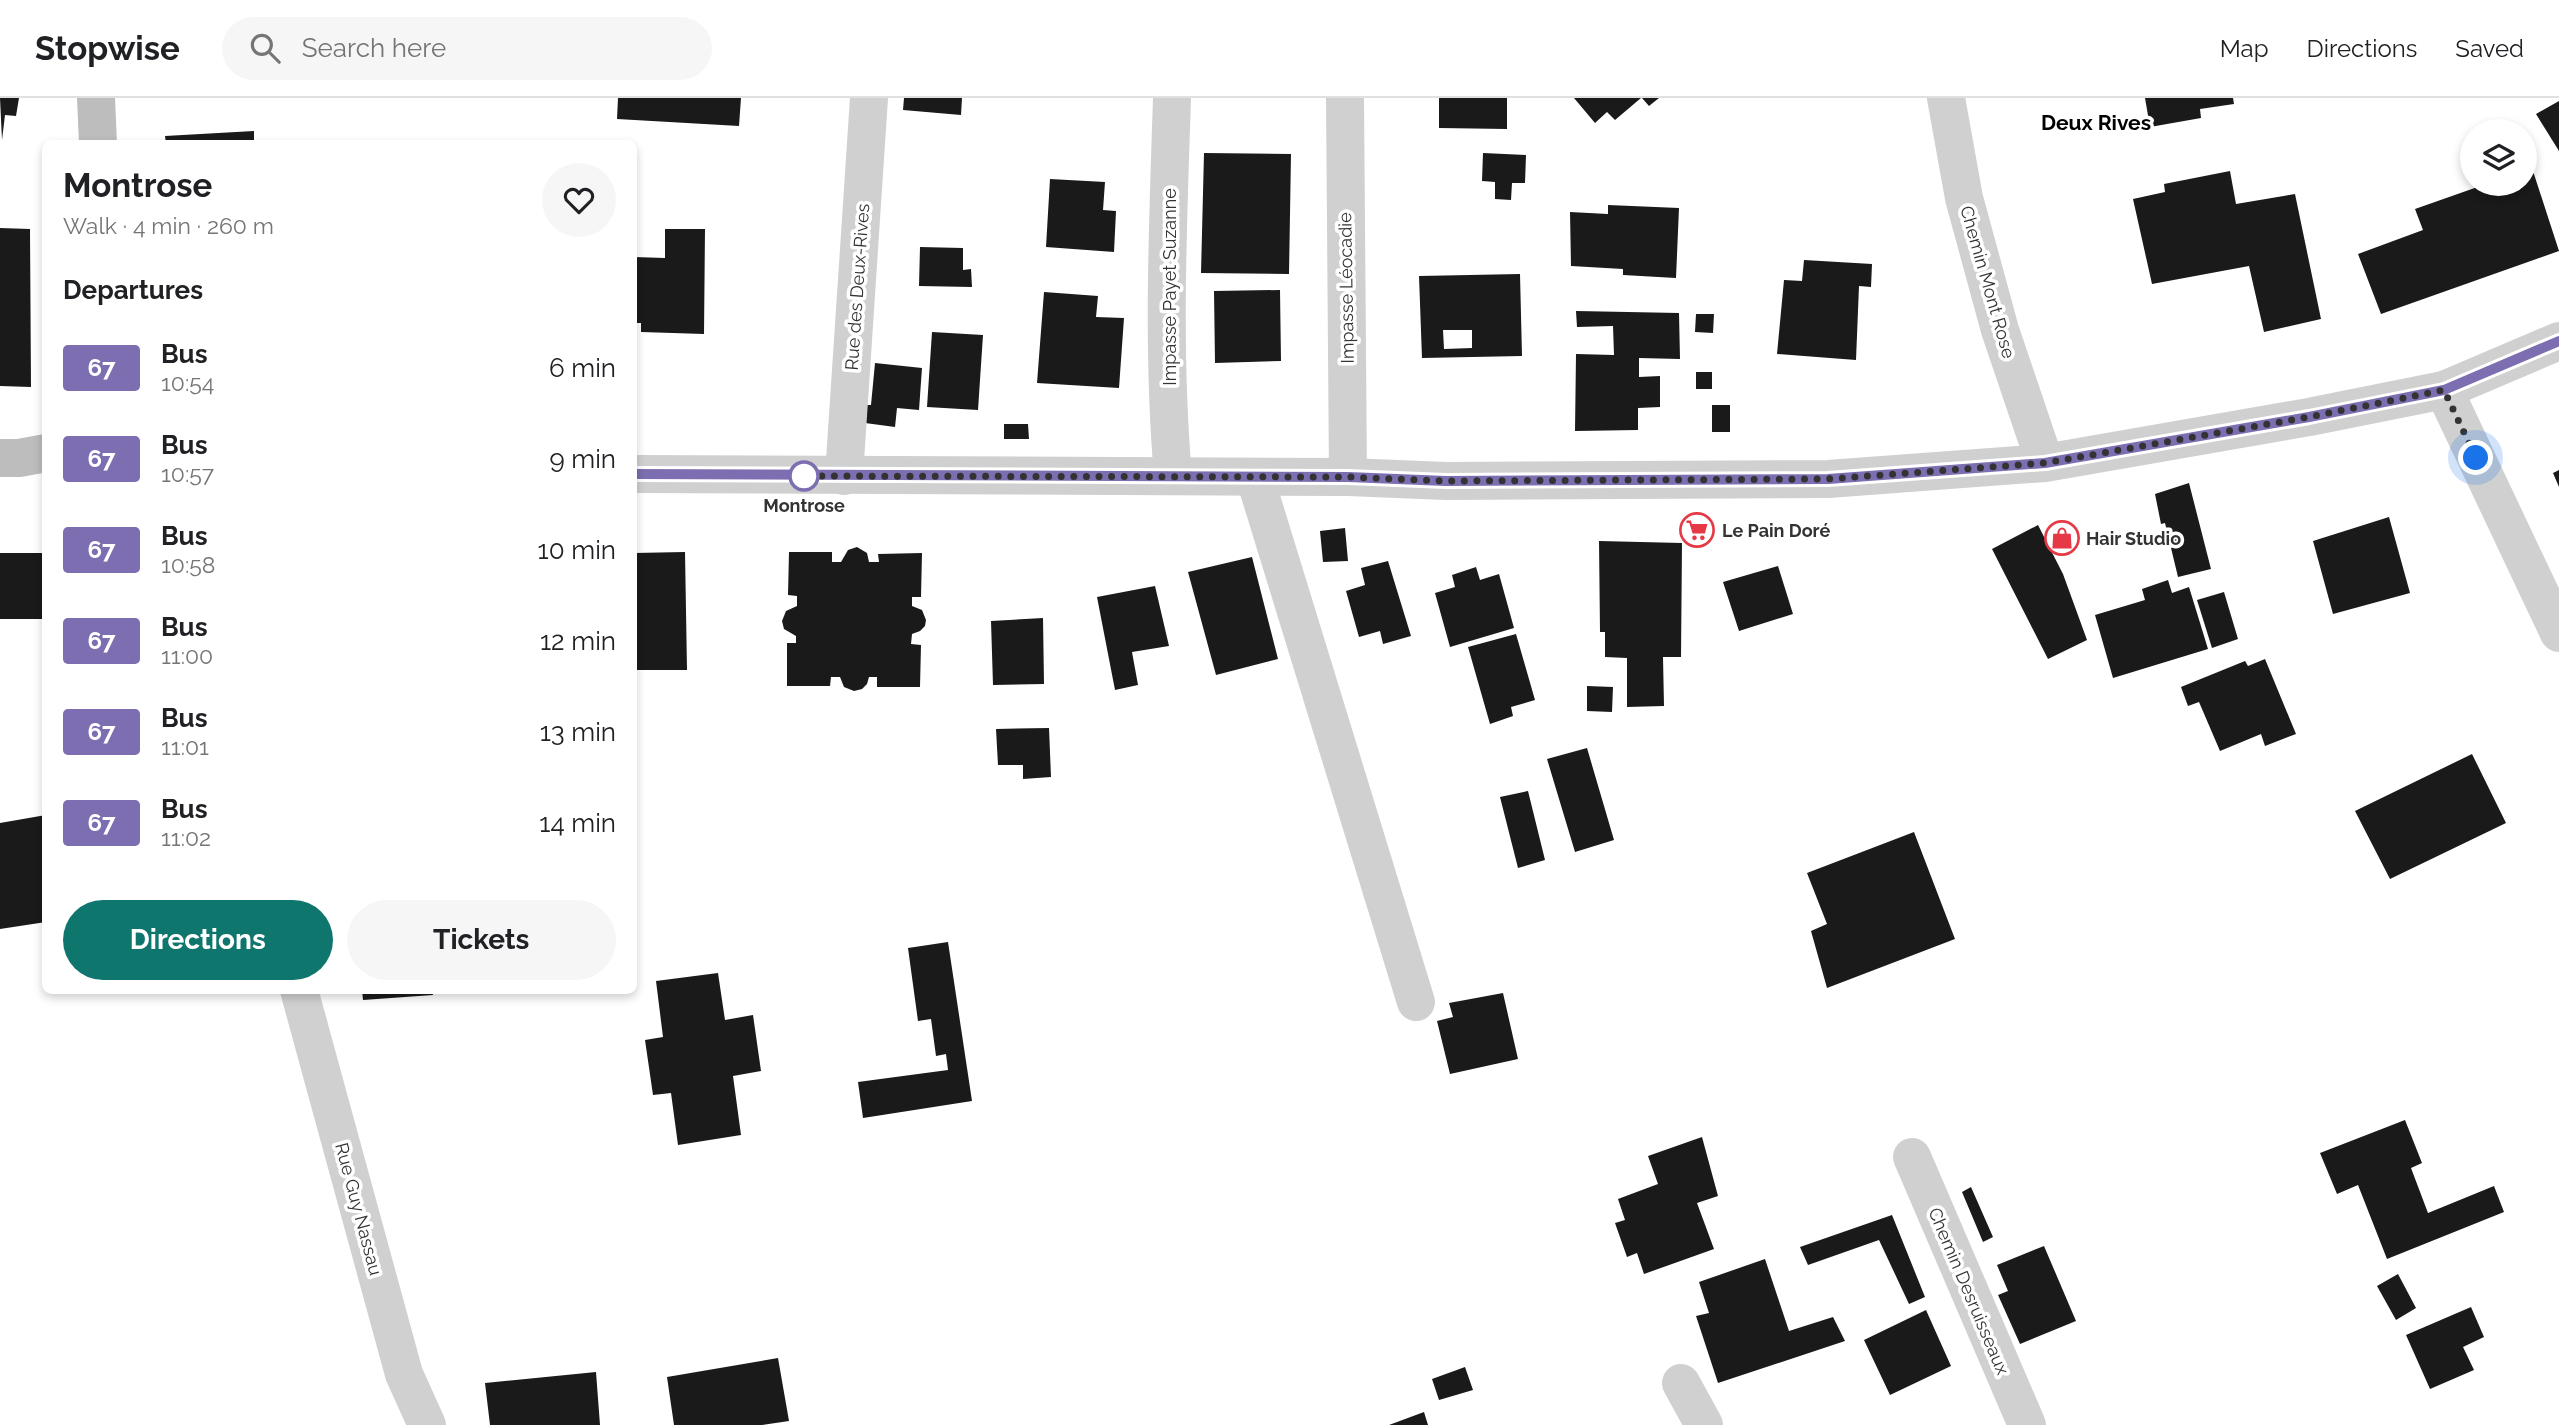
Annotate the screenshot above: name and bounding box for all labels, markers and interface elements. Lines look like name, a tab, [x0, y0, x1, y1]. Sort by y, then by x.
search box	[222, 17, 712, 80]
text: Stopwise	[35, 29, 180, 68]
icon: search	[246, 29, 284, 67]
text: Search here	[302, 33, 446, 63]
text: Map	[2220, 34, 2269, 63]
text: Directions	[2307, 34, 2417, 63]
text: Saved	[2455, 34, 2524, 63]
district label: Deux Rives	[2041, 110, 2151, 135]
map controls	[2460, 119, 2537, 196]
button: layers	[2460, 119, 2537, 196]
button: heart	[542, 163, 616, 237]
text: Montrose	[63, 166, 212, 205]
street label: Impasse Payet Suzanne	[1159, 188, 1180, 386]
street label: Rue des Deux-Rives	[841, 203, 873, 371]
street label: Chemin Mont Rose	[1956, 203, 2020, 361]
text: Walk · 4 min · 260 m	[63, 212, 274, 239]
street label: Impasse Léocadie	[1334, 212, 1358, 364]
text: Departures	[63, 275, 203, 305]
text: Bus	[161, 339, 208, 369]
text: 67	[87, 353, 116, 382]
text: 6 min	[549, 353, 616, 383]
text: 10:54	[161, 369, 214, 396]
text: Bus	[161, 430, 208, 460]
your location	[2458, 440, 2493, 475]
text: 67	[87, 444, 116, 473]
text: 9 min	[549, 444, 616, 474]
text: 10:57	[161, 460, 214, 487]
marker: Montrose	[789, 461, 819, 491]
place label: Montrose	[763, 495, 845, 516]
supermarket icon: Le Pain Doré	[1678, 511, 1716, 549]
shop icon: Hair Studio	[2043, 519, 2081, 557]
place label: Le Pain Doré	[1722, 520, 1830, 541]
text: Bus	[161, 521, 208, 551]
place label: Hair Studio	[2086, 528, 2181, 549]
text: 67	[87, 535, 116, 564]
text: 10 min	[538, 535, 616, 565]
text: 10:58	[161, 551, 215, 578]
text: Bus	[161, 612, 208, 642]
text: 67	[87, 626, 116, 655]
text: 12 min	[540, 626, 616, 656]
text: 11:00	[161, 642, 213, 669]
text: Bus	[161, 703, 208, 733]
text: 67	[87, 717, 116, 746]
text: 13 min	[540, 717, 616, 747]
text: 11:01	[161, 733, 209, 760]
text: Bus	[161, 794, 208, 824]
text: 67	[87, 808, 116, 837]
text: 14 min	[539, 808, 616, 838]
text: 11:02	[161, 824, 211, 851]
button: Directions	[63, 900, 333, 980]
button: Tickets	[347, 900, 616, 980]
street label: Rue Guy Nassau	[331, 1140, 387, 1278]
street label: Chemin Desruisseaux	[1924, 1204, 2014, 1378]

